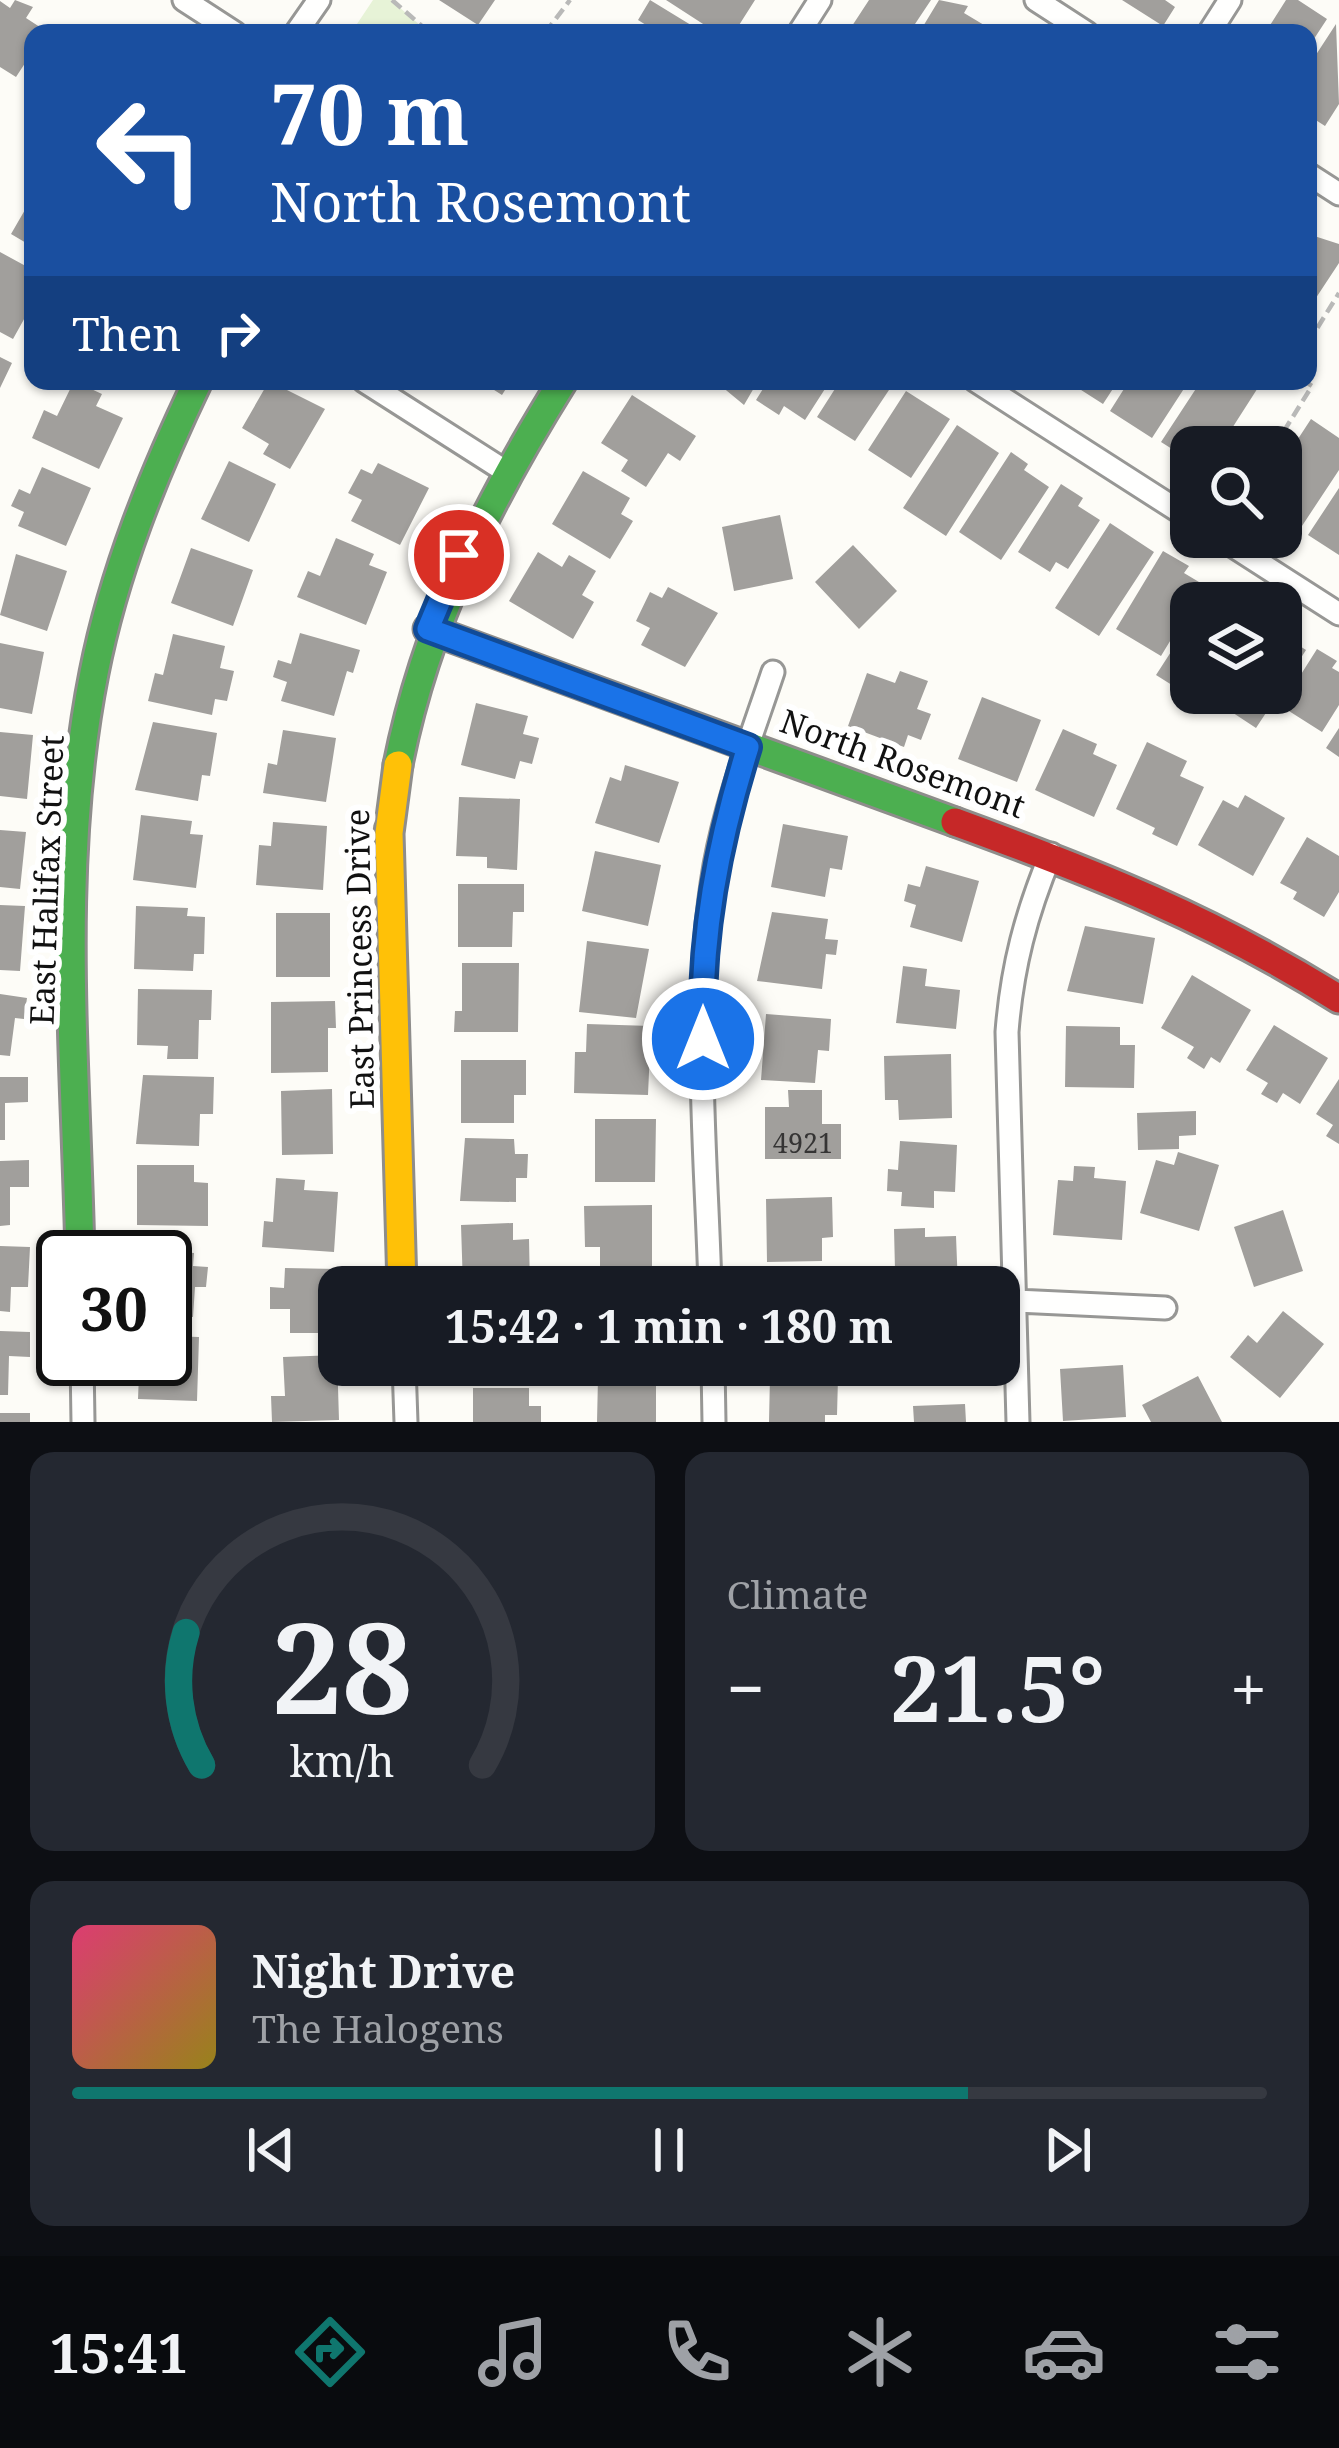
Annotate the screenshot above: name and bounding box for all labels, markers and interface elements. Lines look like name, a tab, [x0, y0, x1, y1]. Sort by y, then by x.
text: 70 m	[270, 55, 470, 170]
icon: left	[72, 72, 228, 228]
text: North Rosemont	[270, 164, 691, 238]
icon: right	[205, 300, 271, 366]
text: Then	[72, 303, 181, 364]
map controls	[1170, 426, 1302, 714]
button: search	[1170, 426, 1302, 558]
pin	[408, 504, 510, 606]
icon: arrive	[426, 522, 492, 588]
button: layers	[1170, 582, 1302, 714]
street label: North Rosemont	[774, 698, 1032, 828]
street label: East Halifax Street	[18, 734, 74, 1026]
street label: East Princess Drive	[334, 808, 384, 1110]
position arrow	[640, 976, 766, 1102]
house number: 4921	[773, 1124, 833, 1161]
speed limit sign: 30	[36, 1230, 192, 1386]
text: 15:42 · 1 min · 180 m	[445, 1295, 893, 1356]
text: Climate	[727, 1567, 868, 1620]
text: 28	[272, 1581, 413, 1751]
text: 21.5°	[890, 1626, 1105, 1748]
text: −	[727, 1642, 765, 1732]
text: +	[1230, 1642, 1267, 1732]
text: km/h	[290, 1730, 395, 1789]
text: Night Drive	[252, 1940, 515, 2001]
text: The Halogens	[252, 2001, 504, 2054]
icon: previous	[238, 2117, 304, 2183]
icon: pause	[636, 2117, 702, 2183]
icon: next	[1035, 2117, 1101, 2183]
icon: directions	[288, 2310, 372, 2394]
icon: music	[471, 2310, 555, 2394]
icon: phone	[655, 2310, 739, 2394]
icon: climate	[838, 2310, 922, 2394]
icon: car	[1022, 2310, 1106, 2394]
icon: filters	[1205, 2310, 1289, 2394]
text: 15:41	[50, 2315, 188, 2389]

